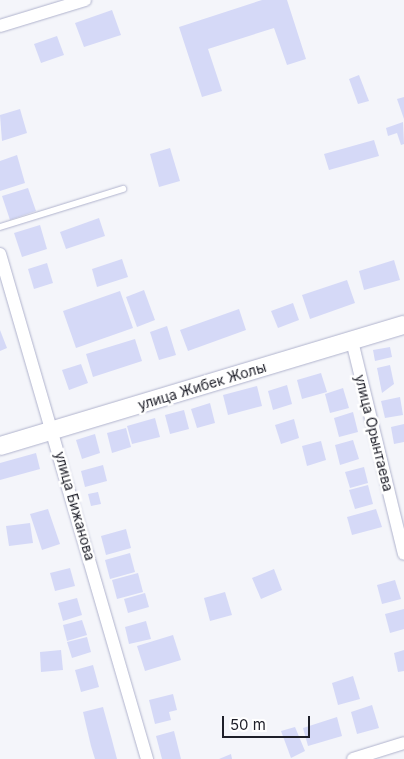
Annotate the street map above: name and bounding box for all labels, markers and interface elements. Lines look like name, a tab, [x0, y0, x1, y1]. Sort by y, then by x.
street label: улица Жибек Жолы	[136, 358, 268, 414]
street label: улица Орынтаева	[351, 373, 397, 493]
street label: улица Бижанова	[51, 450, 99, 562]
scale bar	[224, 706, 312, 738]
text: 50 m	[230, 715, 266, 734]

